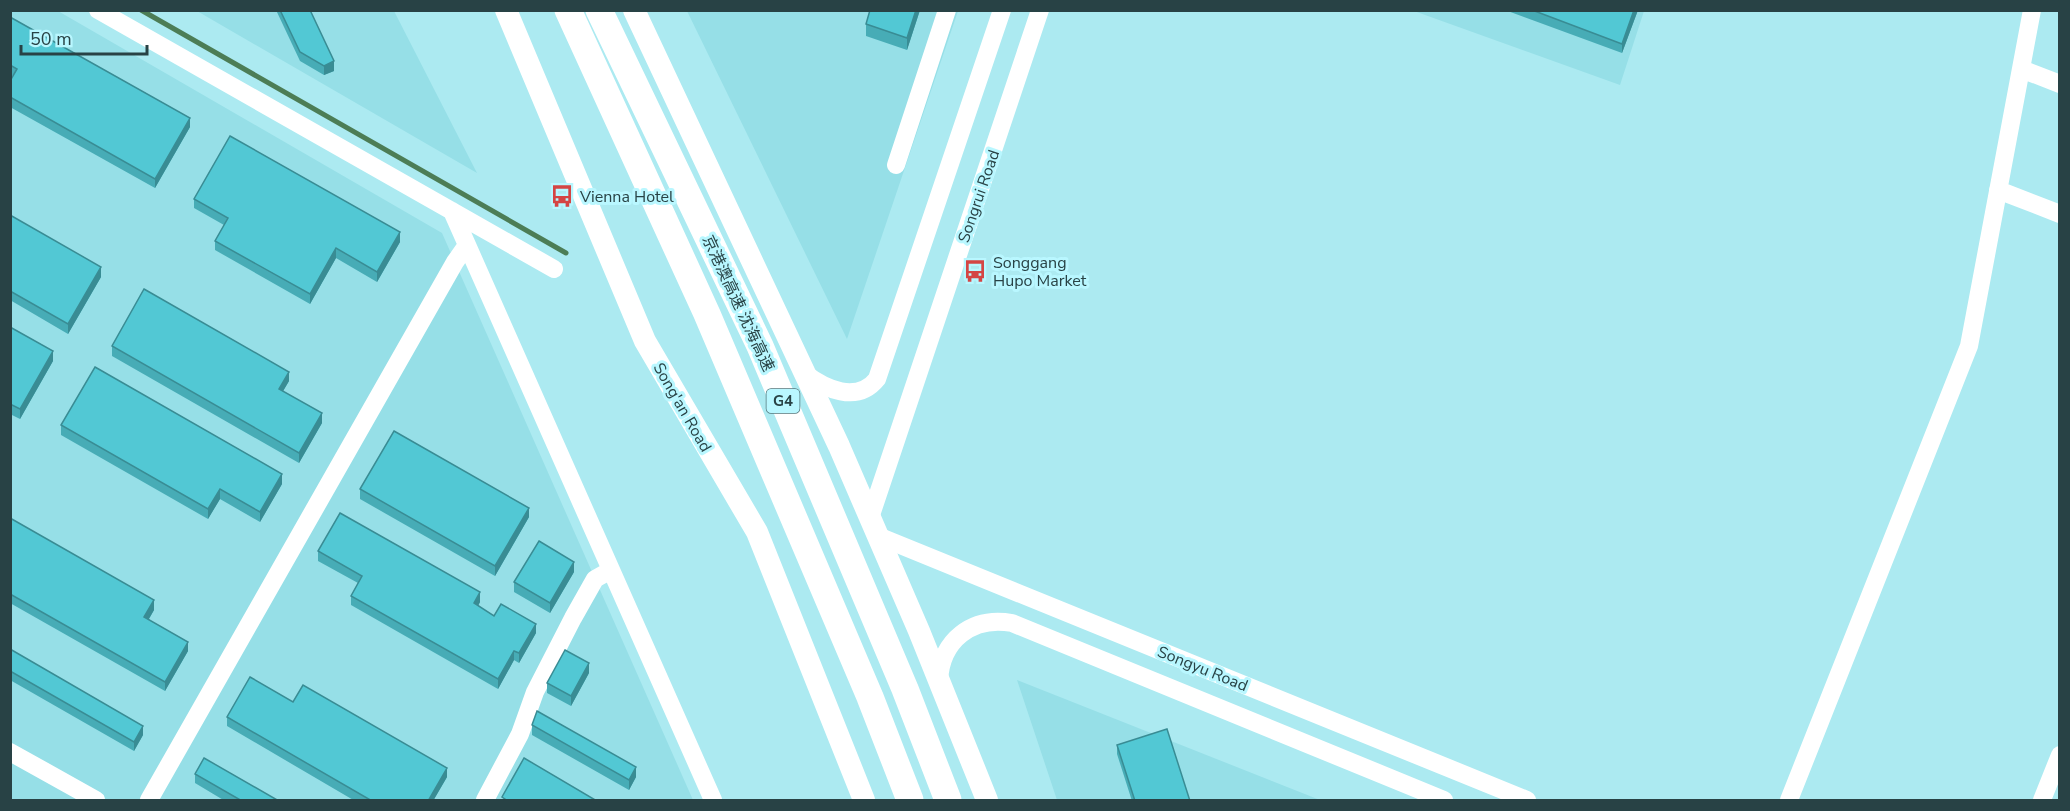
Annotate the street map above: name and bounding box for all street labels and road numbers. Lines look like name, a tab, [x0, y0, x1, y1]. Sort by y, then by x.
street label: Songrui Road	[953, 147, 1005, 246]
street label: 京港澳高速 沈海高速	[697, 232, 779, 375]
street label: Song'an Road	[648, 359, 717, 456]
road number: G4	[766, 389, 800, 413]
street label: Songyu Road	[1154, 641, 1251, 697]

